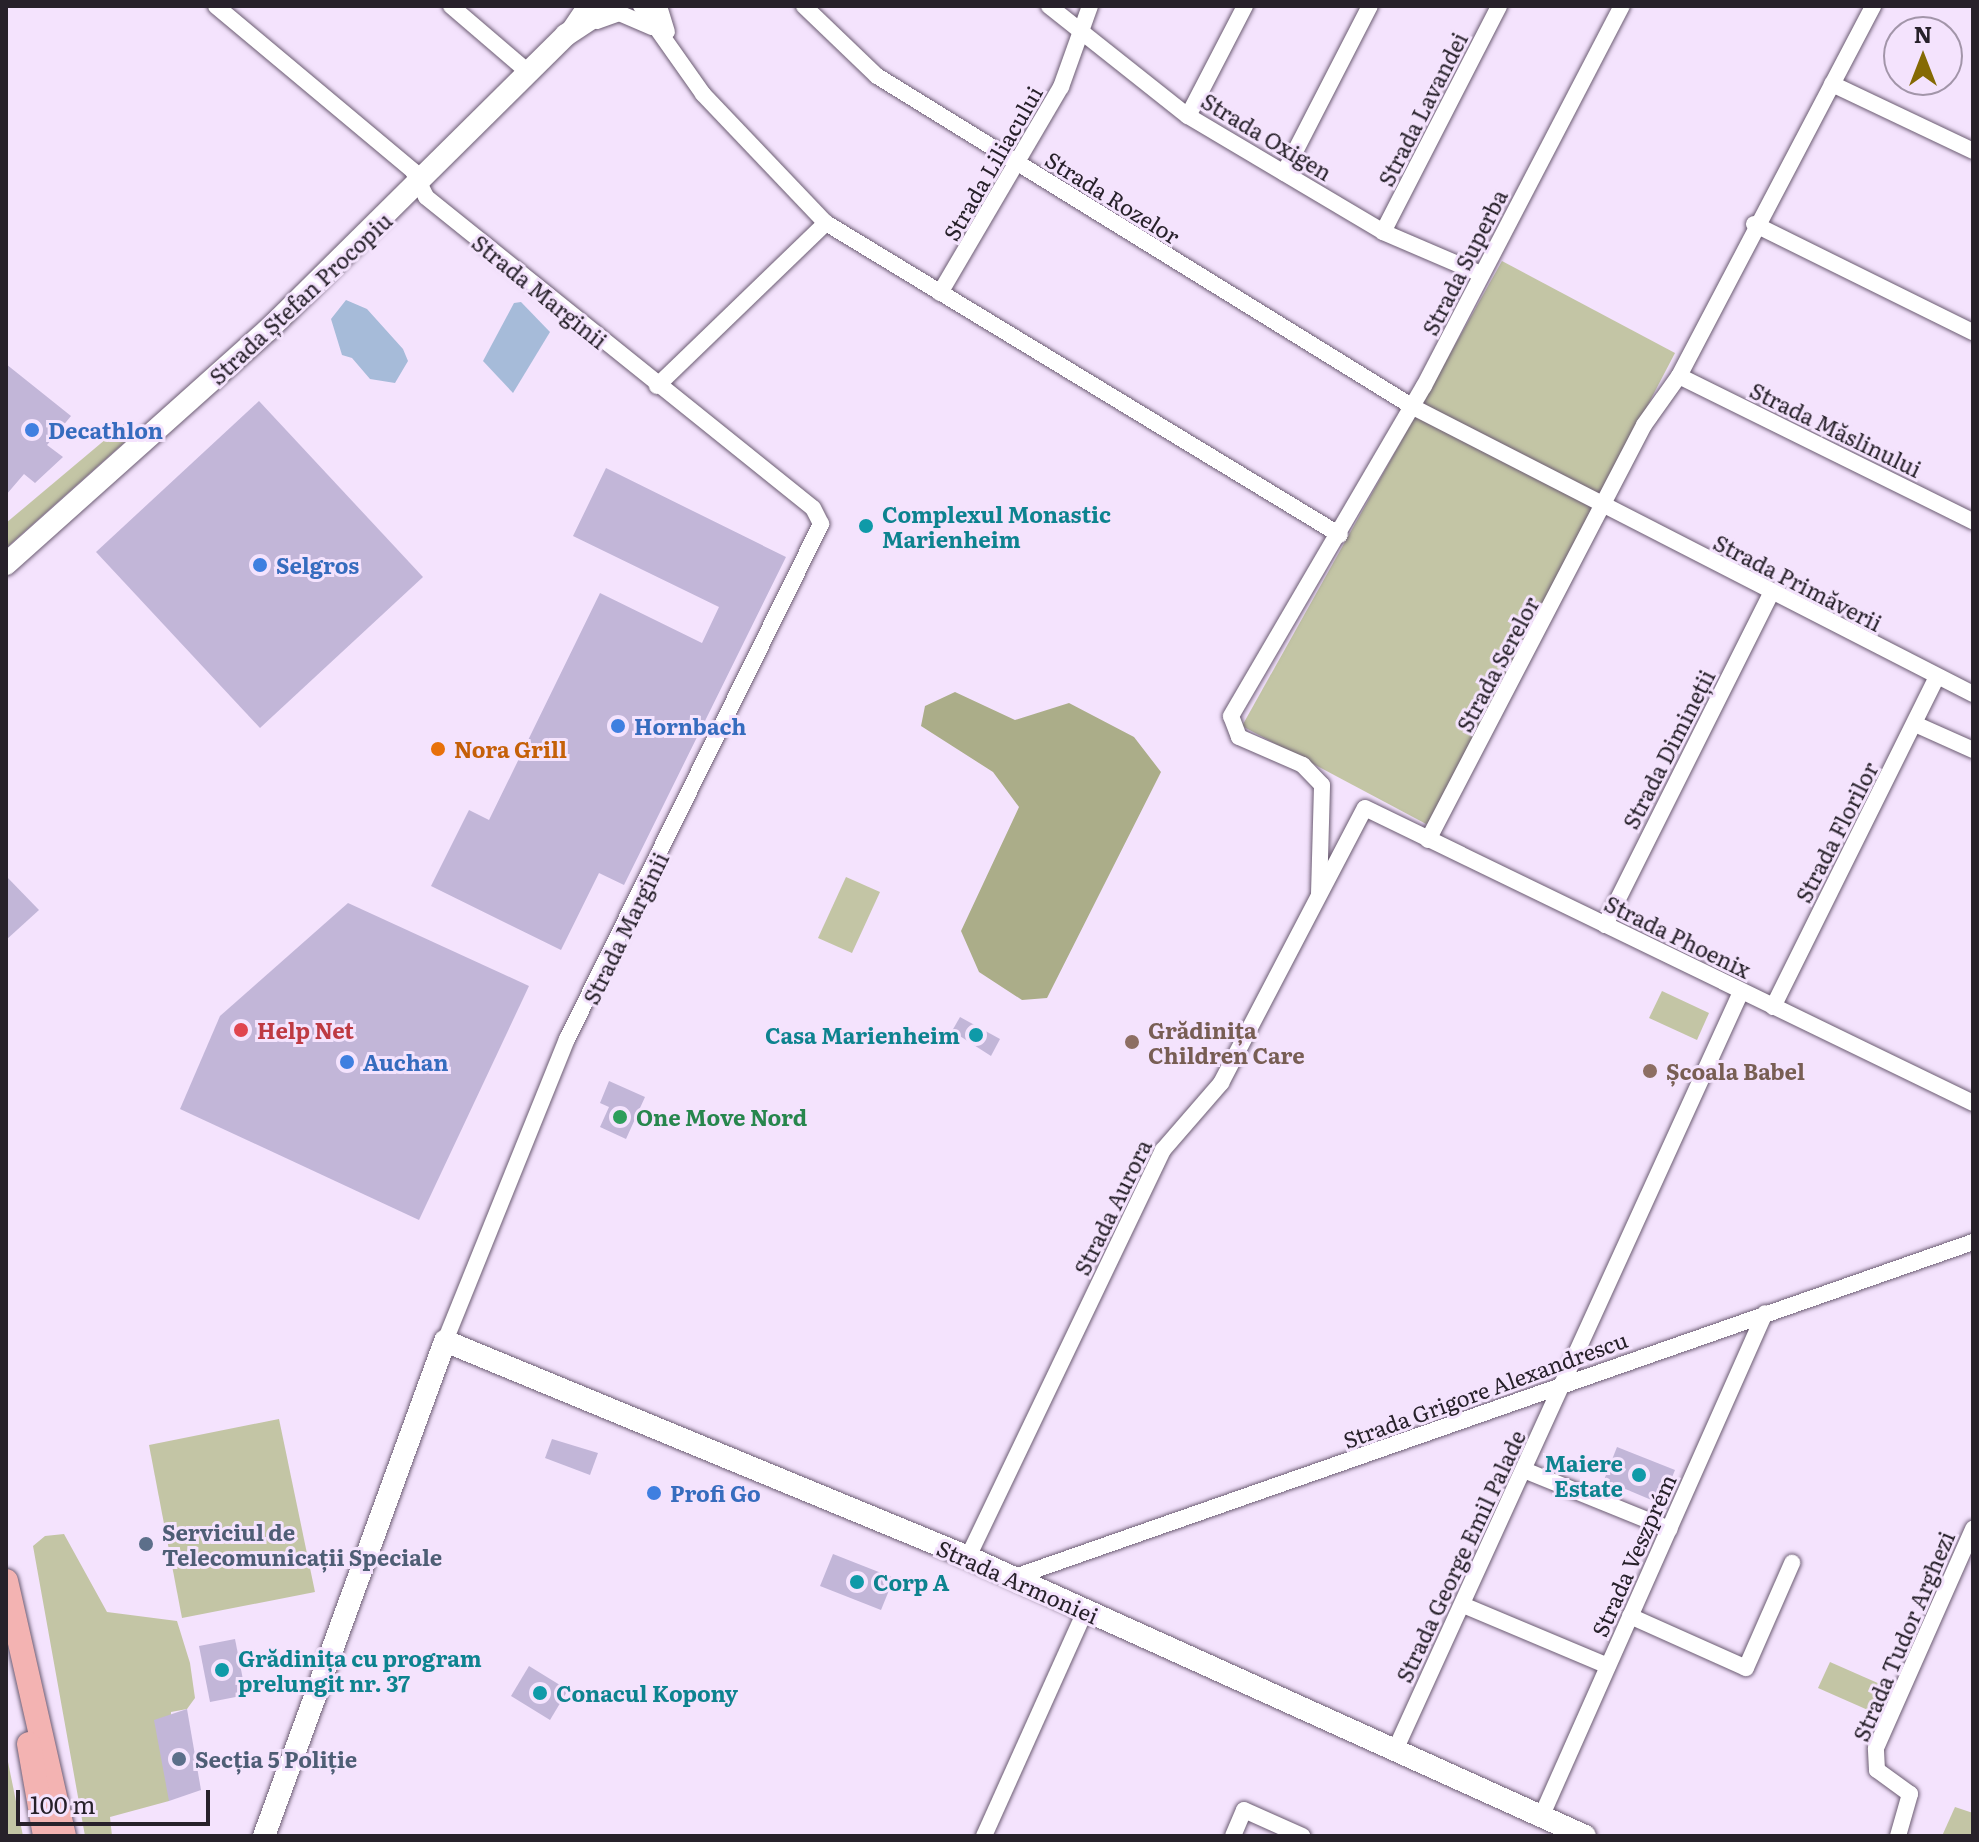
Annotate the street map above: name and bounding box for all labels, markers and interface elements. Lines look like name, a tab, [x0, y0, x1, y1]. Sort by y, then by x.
north arrow	[1883, 16, 1963, 96]
text: N	[1914, 17, 1932, 50]
street label: Strada Lavandei	[1372, 28, 1472, 190]
street label: Strada Liliacului	[937, 81, 1047, 245]
street label: Strada Oxigen	[1197, 87, 1337, 185]
street label: Strada Rozelor	[1041, 145, 1185, 249]
street label: Strada Superba	[1416, 185, 1512, 339]
street label: Strada Ștefan Procopiu	[203, 207, 397, 389]
street label: Strada Marginii	[467, 229, 613, 353]
street label: Strada Măslinului	[1746, 376, 1926, 482]
place label: Decathlon	[48, 417, 163, 443]
marker: Decathlon	[23, 421, 41, 439]
place label: Complexul Monastic Marienheim	[882, 500, 1111, 552]
marker: Complexul Monastic Marienheim	[857, 517, 875, 535]
street label: Strada Primăverii	[1709, 528, 1887, 636]
place label: Selgros	[276, 552, 359, 578]
marker: Selgros	[251, 556, 269, 574]
street label: Strada Serelor	[1450, 592, 1544, 736]
street label: Strada Dimineții	[1616, 665, 1720, 833]
place label: Hornbach	[634, 713, 747, 739]
marker: Hornbach	[609, 717, 627, 735]
place label: Nora Grill	[454, 736, 567, 762]
marker: Nora Grill	[429, 740, 447, 758]
street label: Strada Florilor	[1789, 757, 1883, 907]
street label: Strada Marginii	[577, 848, 673, 1008]
street label: Strada Phoenix	[1601, 889, 1755, 983]
place label: Grădinița Children Care	[1148, 1016, 1305, 1068]
place label: Help Net	[257, 1017, 354, 1043]
marker: Help Net	[232, 1021, 250, 1039]
place label: Casa Marienheim	[765, 1022, 960, 1048]
marker: Casa Marienheim	[967, 1026, 985, 1044]
marker: Grădinița Children Care	[1123, 1033, 1141, 1051]
place label: Auchan	[363, 1049, 449, 1075]
marker: Auchan	[338, 1053, 356, 1071]
place label: Școala Babel	[1666, 1058, 1805, 1084]
marker: Școala Babel	[1641, 1062, 1659, 1080]
place label: One Move Nord	[636, 1104, 807, 1130]
marker: One Move Nord	[611, 1108, 629, 1126]
street label: Strada Aurora	[1068, 1135, 1156, 1279]
street label: Strada Grigore Alexandrescu	[1339, 1325, 1631, 1453]
street label: Strada George Emil Palade	[1390, 1426, 1530, 1686]
place label: Maiere Estate	[1545, 1449, 1623, 1500]
marker: Maiere Estate	[1630, 1466, 1648, 1484]
street label: Strada Veszprém	[1585, 1470, 1681, 1640]
place label: Profi Go	[670, 1480, 761, 1506]
marker: Profi Go	[645, 1484, 663, 1502]
place label: Serviciul de Telecomunicații Speciale	[162, 1518, 442, 1570]
street label: Strada Tudor Arghezi	[1847, 1527, 1959, 1745]
street label: Strada Armoniei	[933, 1534, 1103, 1628]
marker: Serviciul de Telecomunicații Speciale	[137, 1535, 155, 1553]
place label: Corp A	[873, 1569, 949, 1595]
marker: Corp A	[848, 1573, 866, 1591]
place label: Grădinița cu program prelungit nr. 37	[238, 1644, 482, 1696]
marker: Grădinița cu program prelungit nr. 37	[213, 1661, 231, 1679]
place label: Conacul Kopony	[556, 1680, 738, 1706]
marker: Conacul Kopony	[531, 1684, 549, 1702]
place label: Secția 5 Poliție	[195, 1746, 357, 1772]
marker: Secția 5 Poliție	[170, 1750, 188, 1768]
scale bar	[20, 1774, 214, 1824]
text: 100 m	[30, 1786, 96, 1821]

